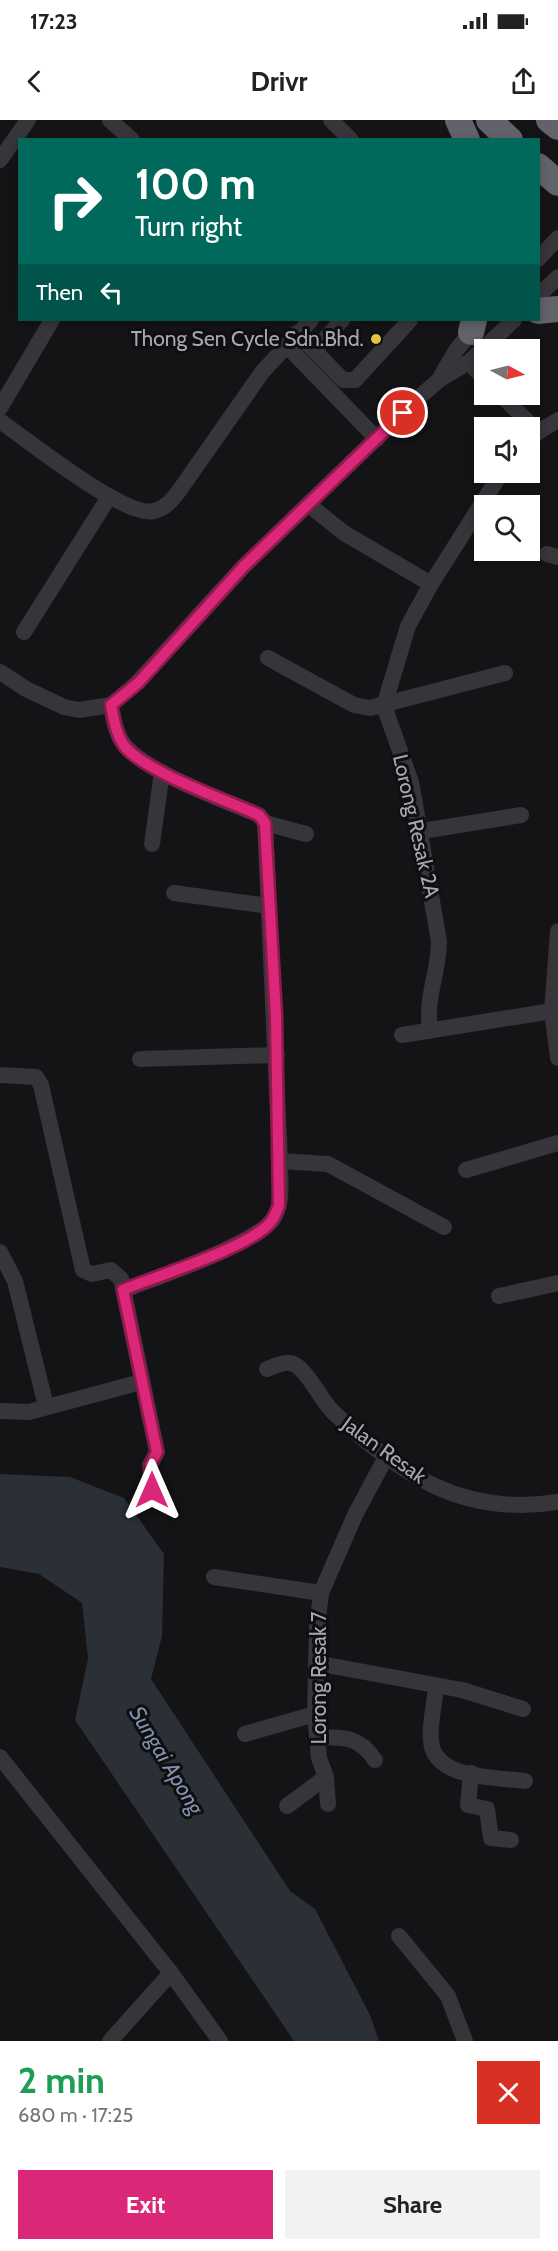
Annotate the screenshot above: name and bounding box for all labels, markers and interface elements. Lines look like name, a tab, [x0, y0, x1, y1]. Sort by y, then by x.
text: 17:23	[30, 8, 78, 35]
icon: back	[18, 65, 51, 98]
text: Drivr	[251, 65, 307, 98]
icon: share	[507, 65, 540, 98]
text: 100 m	[135, 158, 256, 210]
icon: right	[36, 162, 114, 240]
text: Turn right	[135, 210, 242, 243]
icon: left	[95, 276, 128, 309]
text: Then	[36, 279, 83, 306]
place label: Thong Sen Cycle Sdn.Bhd.	[131, 326, 364, 351]
marker: Thong Sen Cycle Sdn.Bhd.	[369, 332, 383, 346]
north arrow	[474, 339, 540, 405]
map controls	[474, 339, 540, 561]
pin	[377, 387, 428, 438]
icon: arrive	[386, 396, 419, 429]
button: sound	[474, 417, 540, 483]
button: search	[474, 495, 540, 561]
street label: Lorong Resak 2A	[388, 752, 445, 900]
street label: Jalan Resak	[337, 1410, 432, 1489]
position arrow	[120, 1458, 184, 1522]
street label: Lorong Resak 7	[306, 1611, 331, 1745]
water label: Sungai Apong	[124, 1701, 210, 1820]
text: 2 min	[18, 2058, 105, 2102]
button: close	[477, 2061, 540, 2124]
text: 680 m · 17:25	[18, 2103, 133, 2127]
button: Exit	[18, 2170, 273, 2239]
button: Share	[285, 2170, 540, 2239]

